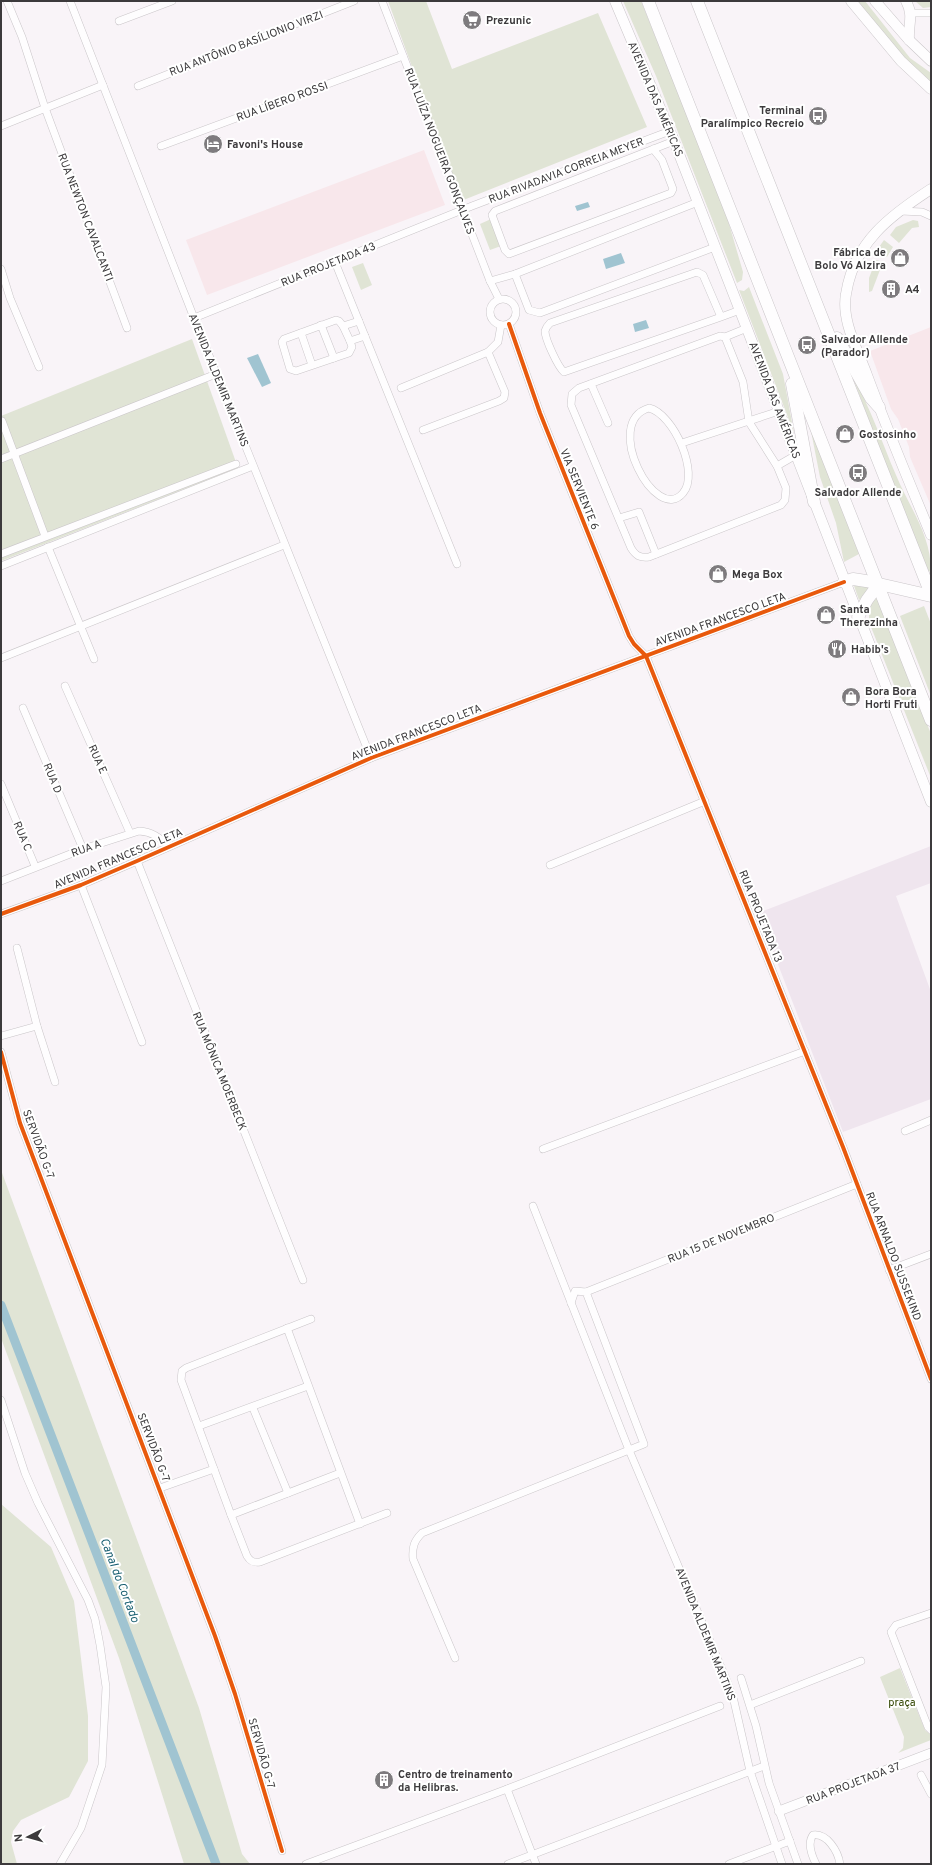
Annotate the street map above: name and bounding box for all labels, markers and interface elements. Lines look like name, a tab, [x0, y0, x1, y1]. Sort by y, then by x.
street label: RUA ANTÔNIO BASÍLIONIO VIRZI	[167, 7, 325, 80]
supermarket icon: Prezunic	[461, 9, 483, 31]
place label: Prezunic	[486, 14, 531, 28]
street label: AVENIDA DAS AMÉRICAS	[624, 39, 687, 159]
street label: RUA LUÍZA NOGUEIRA GONÇALVES	[401, 66, 478, 236]
street label: RUA LÍBERO ROSSI	[234, 78, 330, 125]
place label: Terminal Paralímpico Recreio	[701, 104, 804, 131]
bus stop icon: Terminal Paralímpico Recreio	[807, 105, 829, 127]
hotel icon: Favoni's House	[202, 133, 224, 155]
street label: RUA RIVADAVIA CORREIA MEYER	[487, 135, 646, 207]
place label: Favoni's House	[227, 138, 303, 152]
street label: RUA NEWTON CAVALCANTI	[54, 151, 116, 283]
street label: RUA PROJETADA 43	[279, 240, 378, 290]
place label: Fábrica de Bolo Vó Alzira	[815, 246, 886, 273]
shop icon: Fábrica de Bolo Vó Alzira	[889, 247, 911, 269]
building icon: A4	[880, 278, 902, 300]
place label: A4	[905, 283, 920, 297]
street label: AVENIDA ALDEMIR MARTINS	[185, 312, 251, 449]
place label: Salvador Allende (Parador)	[821, 333, 908, 360]
bus stop icon: Salvador Allende (Parador)	[796, 334, 818, 356]
street label: AVENIDA DAS AMÉRICAS	[745, 340, 804, 461]
shop icon: Gostosinho	[834, 423, 856, 445]
place label: Gostosinho	[859, 428, 916, 442]
street label: VIA SERVIENTE 6	[556, 447, 602, 532]
bus stop icon: Salvador Allende	[847, 462, 869, 484]
place label: Salvador Allende	[815, 486, 902, 500]
shop icon: Mega Box	[707, 563, 729, 585]
place label: Mega Box	[732, 568, 783, 582]
street label: AVENIDA FRANCESCO LETA	[653, 590, 788, 650]
place label: Santa Therezinha	[840, 603, 898, 630]
shop icon: Santa Therezinha	[815, 604, 837, 626]
restaurant icon: Habib's	[826, 638, 848, 660]
place label: Habib's	[851, 643, 889, 657]
place label: Bora Bora Horti Fruti	[865, 685, 917, 712]
shop icon: Bora Bora Horti Fruti	[840, 686, 862, 708]
street label: AVENIDA FRANCESCO LETA	[349, 702, 484, 764]
street label: RUA E	[84, 743, 110, 776]
street label: RUA D	[39, 761, 65, 796]
street label: RUA C	[10, 819, 35, 853]
street label: AVENIDA FRANCESCO LETA	[52, 825, 185, 892]
street label: RUA A	[69, 837, 103, 861]
street label: RUA PROJETADA 13	[735, 868, 785, 965]
street label: RUA MÔNICA MOERBECK	[189, 1010, 250, 1133]
street label: SERVIDÃO G-7	[19, 1108, 57, 1181]
street label: RUA ARNALDO SUSSEKIND	[862, 1190, 924, 1323]
street label: RUA 15 DE NOVEMBRO	[666, 1211, 777, 1267]
street label: SERVIDÃO G-7	[134, 1411, 173, 1484]
water label: Canal do Cortado	[96, 1536, 143, 1626]
street label: AVENIDA ALDEMIR MARTINS	[672, 1566, 738, 1703]
park label: praça	[888, 1696, 916, 1710]
street label: SERVIDÃO G-7	[244, 1717, 278, 1790]
street label: RUA PROJETADA 37	[804, 1759, 903, 1808]
place label: Centro de treinamento da Helibras.	[398, 1768, 513, 1795]
building icon: Centro de treinamento da Helibras.	[373, 1769, 395, 1791]
north arrow	[8, 1817, 48, 1857]
text: N	[12, 1833, 26, 1843]

